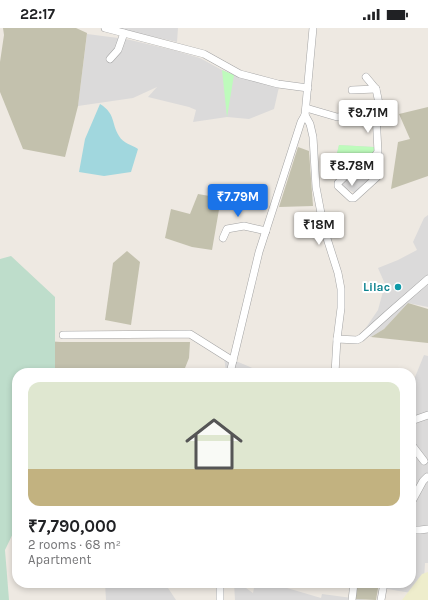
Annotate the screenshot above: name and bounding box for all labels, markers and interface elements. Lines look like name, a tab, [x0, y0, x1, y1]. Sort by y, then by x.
text: 22:17	[20, 5, 55, 23]
pin: ₹9.71M	[335, 100, 401, 134]
text: ₹9.71M	[348, 105, 388, 120]
pin: ₹8.78M	[319, 153, 385, 187]
text: ₹8.78M	[330, 158, 374, 173]
pin: ₹7.79M	[205, 184, 271, 218]
text: ₹7.79M	[217, 189, 259, 204]
pin: ₹18M	[295, 212, 343, 246]
text: ₹18M	[303, 217, 335, 232]
place label: Lilac	[363, 280, 390, 294]
marker: Lilac	[393, 282, 403, 292]
icon: home	[178, 408, 250, 480]
text: ₹7,790,000	[28, 516, 117, 536]
text: 2 rooms · 68 m²	[28, 537, 121, 552]
text: Apartment	[28, 552, 91, 567]

